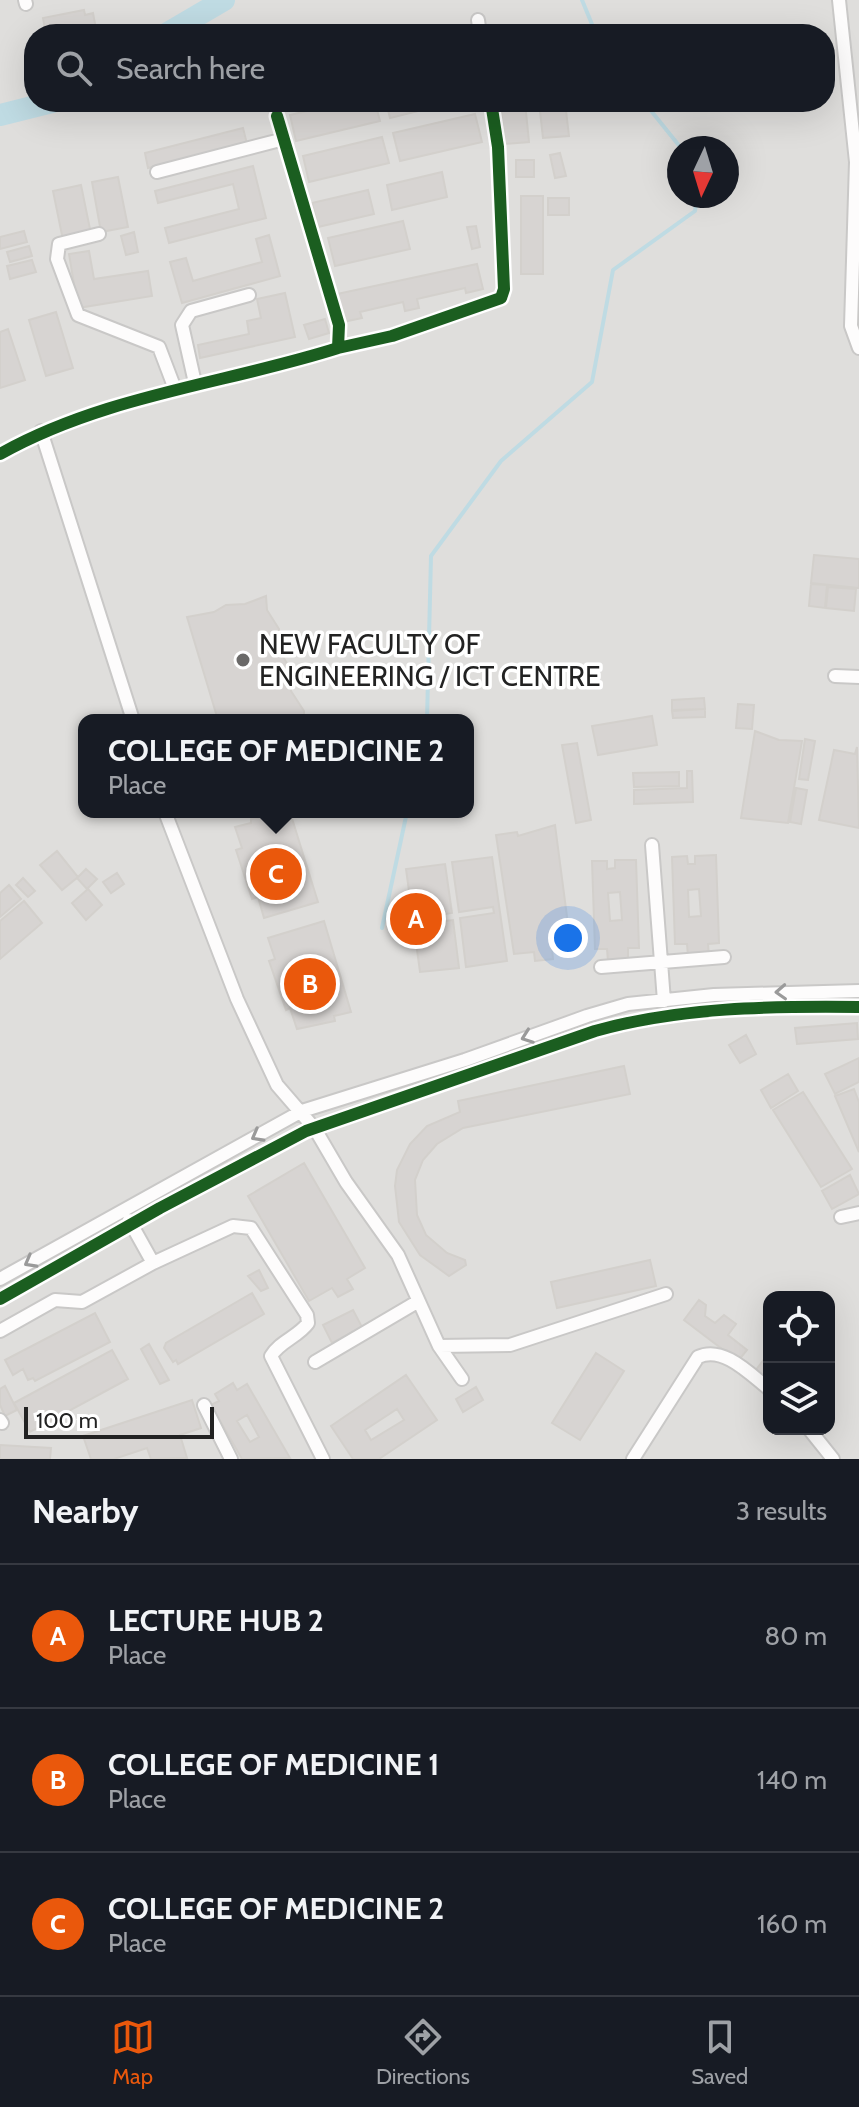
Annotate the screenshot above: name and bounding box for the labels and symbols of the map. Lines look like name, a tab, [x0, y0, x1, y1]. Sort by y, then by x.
north arrow	[667, 136, 739, 208]
place label: NEW FACULTY OF ENGINEERING / ICT CENTRE	[259, 627, 601, 693]
marker: NEW FACULTY OF ENGINEERING / ICT CENTRE	[234, 651, 252, 669]
pin: C	[250, 844, 302, 904]
pin: A	[390, 889, 442, 949]
your location	[548, 918, 588, 958]
pin: B	[284, 954, 336, 1014]
one-way arrow	[774, 983, 787, 1000]
one-way arrow	[521, 1028, 535, 1044]
one-way arrow	[251, 1126, 266, 1142]
one-way arrow	[24, 1253, 38, 1268]
scale bar	[24, 1403, 214, 1439]

